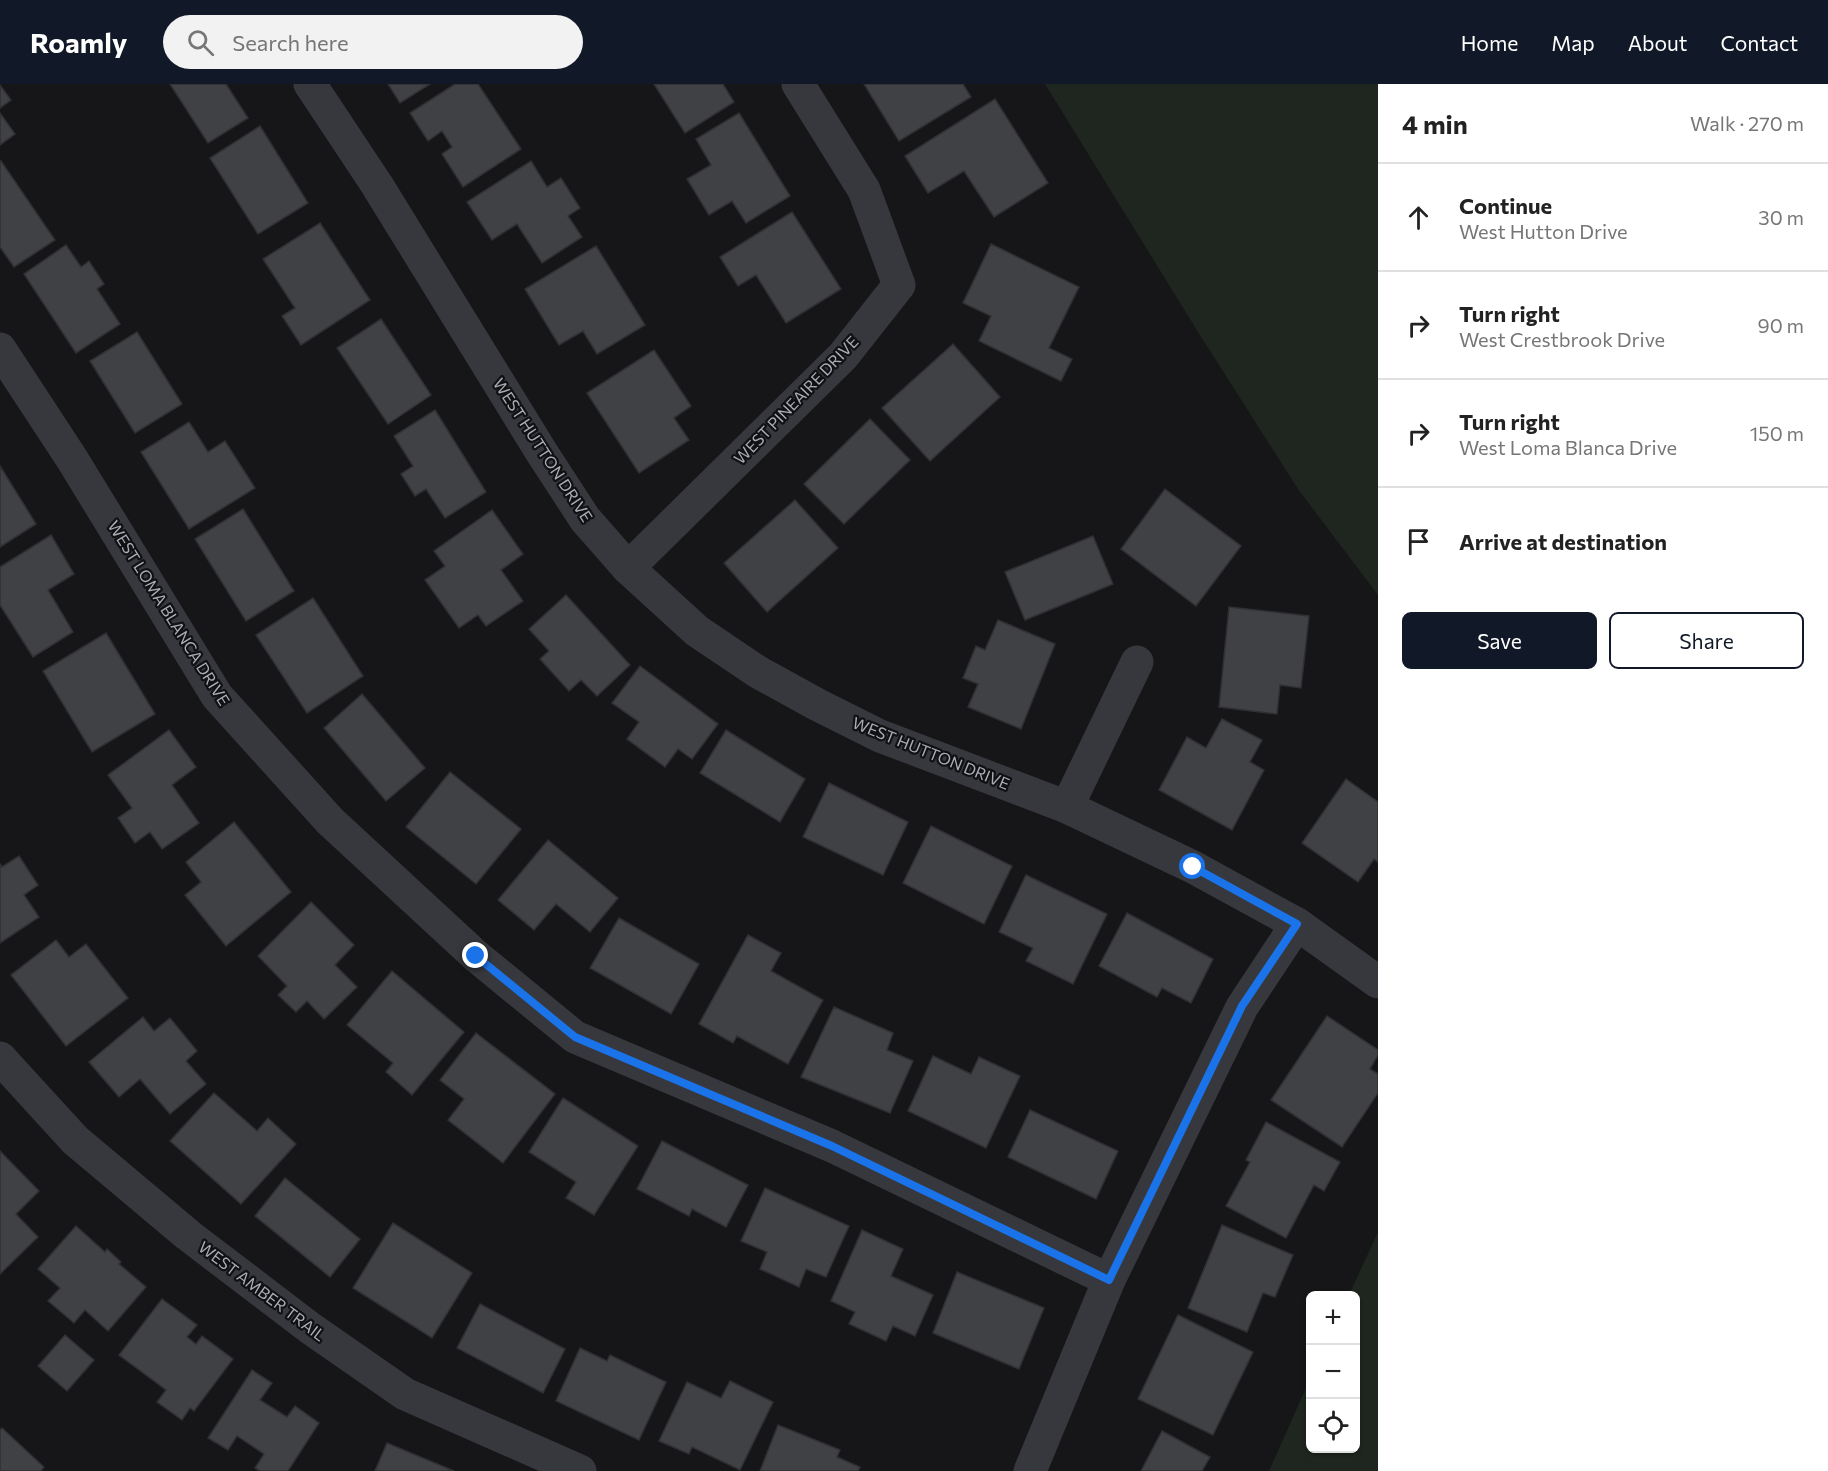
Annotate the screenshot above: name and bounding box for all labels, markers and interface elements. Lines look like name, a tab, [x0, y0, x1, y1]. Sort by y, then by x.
search box	[163, 15, 583, 69]
text: Roamly	[30, 25, 127, 59]
icon: search	[184, 26, 217, 59]
text: Search here	[232, 29, 349, 56]
text: Home	[1461, 30, 1518, 55]
text: Map	[1551, 30, 1595, 55]
text: About	[1628, 30, 1687, 55]
text: Contact	[1720, 30, 1798, 55]
text: 4 min	[1402, 108, 1468, 139]
text: Walk · 270 m	[1690, 111, 1804, 135]
text: Continue	[1459, 192, 1552, 219]
icon: ahead	[1402, 201, 1435, 234]
text: 30 m	[1758, 205, 1804, 229]
text: West Hutton Drive	[1459, 219, 1628, 243]
text: Turn right	[1459, 300, 1560, 327]
icon: right	[1402, 309, 1435, 342]
text: 90 m	[1758, 313, 1804, 337]
text: West Crestbrook Drive	[1459, 327, 1665, 351]
street label: WEST PINEAIRE DRIVE	[730, 332, 862, 468]
street label: WEST HUTTON DRIVE	[490, 374, 597, 525]
text: Turn right	[1459, 408, 1560, 435]
icon: right	[1402, 417, 1435, 450]
text: 150 m	[1750, 421, 1804, 445]
text: West Loma Blanca Drive	[1459, 435, 1677, 459]
street label: WEST LOMA BLANCA DRIVE	[105, 517, 234, 709]
icon: arrive	[1402, 525, 1435, 558]
text: Arrive at destination	[1459, 528, 1667, 555]
button: Save	[1402, 612, 1597, 669]
button: Share	[1609, 612, 1804, 669]
street label: WEST HUTTON DRIVE	[850, 712, 1012, 793]
route start	[1179, 853, 1205, 879]
route end	[462, 942, 488, 968]
street label: WEST AMBER TRAIL	[195, 1237, 329, 1345]
map controls	[1306, 1291, 1360, 1453]
button: +	[1306, 1291, 1360, 1345]
button: −	[1306, 1345, 1360, 1399]
button: locate	[1306, 1399, 1360, 1453]

